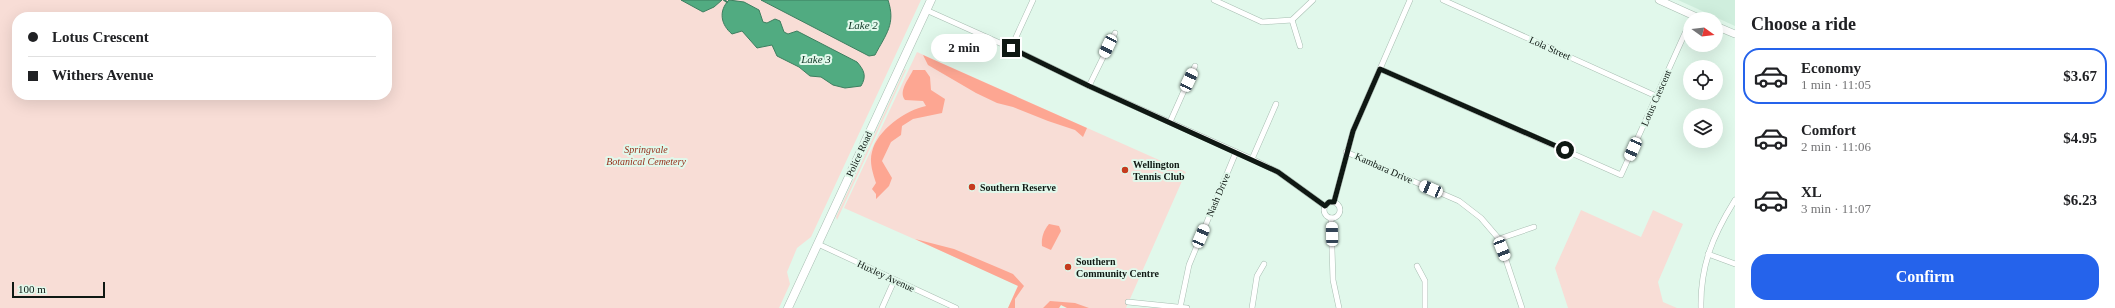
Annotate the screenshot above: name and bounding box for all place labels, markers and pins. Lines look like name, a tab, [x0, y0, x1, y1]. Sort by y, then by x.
place label: Wellington Tennis Club	[1133, 159, 1185, 182]
marker: Wellington Tennis Club	[1120, 165, 1130, 175]
marker: Southern Reserve	[967, 182, 977, 192]
place label: Southern Reserve	[980, 182, 1056, 193]
place label: Southern Community Centre	[1076, 256, 1159, 279]
marker: Southern Community Centre	[1063, 262, 1073, 272]

